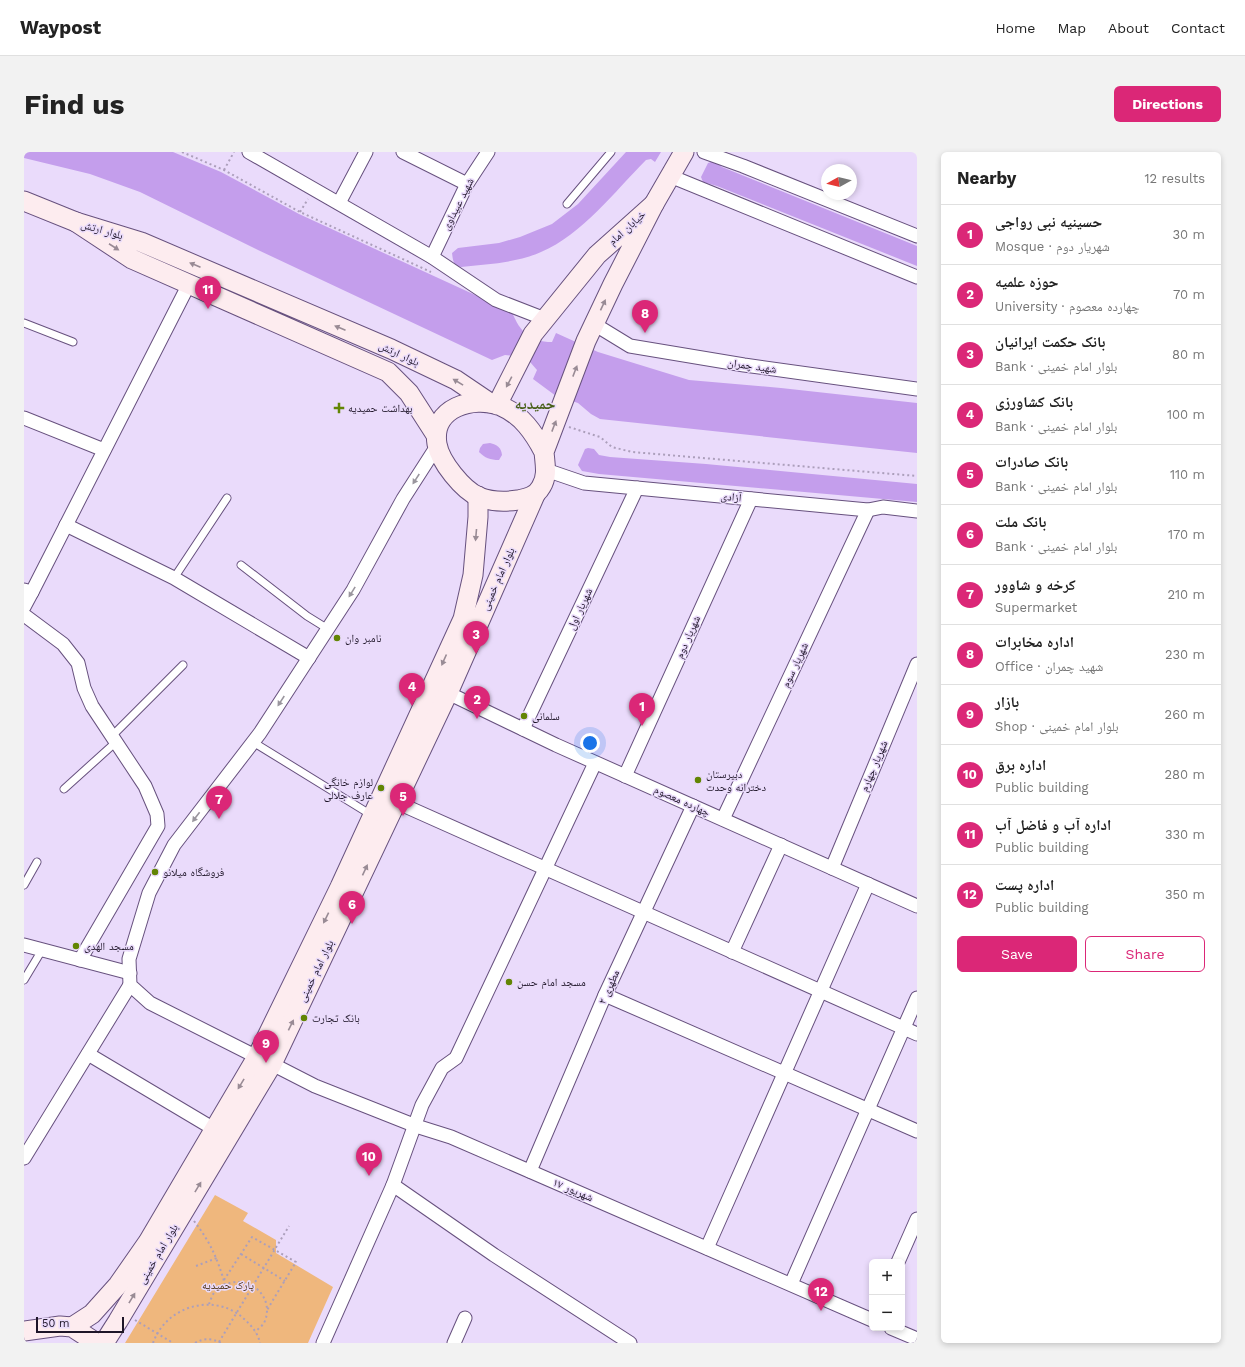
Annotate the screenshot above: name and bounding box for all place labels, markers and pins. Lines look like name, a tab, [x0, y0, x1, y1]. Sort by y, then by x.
pin: 11	[195, 276, 221, 309]
pin: 8	[632, 300, 658, 333]
marker: بهداشت حمیدیه	[333, 402, 345, 414]
place label: بهداشت حمیدیه	[348, 402, 412, 415]
pin: 3	[463, 621, 489, 654]
place label: نامبر وان	[345, 632, 381, 645]
marker: نامبر وان	[332, 633, 342, 643]
pin: 4	[399, 673, 425, 706]
pin: 2	[464, 686, 490, 719]
pin: 1	[629, 693, 655, 726]
place label: سلمانی	[532, 710, 560, 723]
marker: سلمانی	[519, 711, 529, 721]
place label: دبیرستان دخترانه وحدت	[706, 768, 767, 794]
marker: دبیرستان دخترانه وحدت	[693, 775, 703, 785]
place label: لوازم خانگی عارف جلالی	[324, 776, 373, 802]
marker: لوازم خانگی عارف جلالی	[376, 783, 386, 793]
pin: 5	[390, 783, 416, 816]
pin: 7	[206, 786, 232, 819]
place label: فروشگاه میلانو	[163, 866, 225, 879]
marker: فروشگاه میلانو	[150, 867, 160, 877]
pin: 6	[339, 891, 365, 924]
place label: مسجد الهدی	[84, 940, 134, 953]
marker: مسجد الهدی	[71, 941, 81, 951]
place label: مسجد امام حسن	[517, 976, 586, 989]
marker: مسجد امام حسن	[504, 977, 514, 987]
place label: بانک تجارت	[312, 1012, 360, 1025]
marker: بانک تجارت	[299, 1013, 309, 1023]
pin: 9	[253, 1030, 279, 1063]
pin: 10	[356, 1143, 382, 1176]
pin: 12	[808, 1278, 834, 1311]

